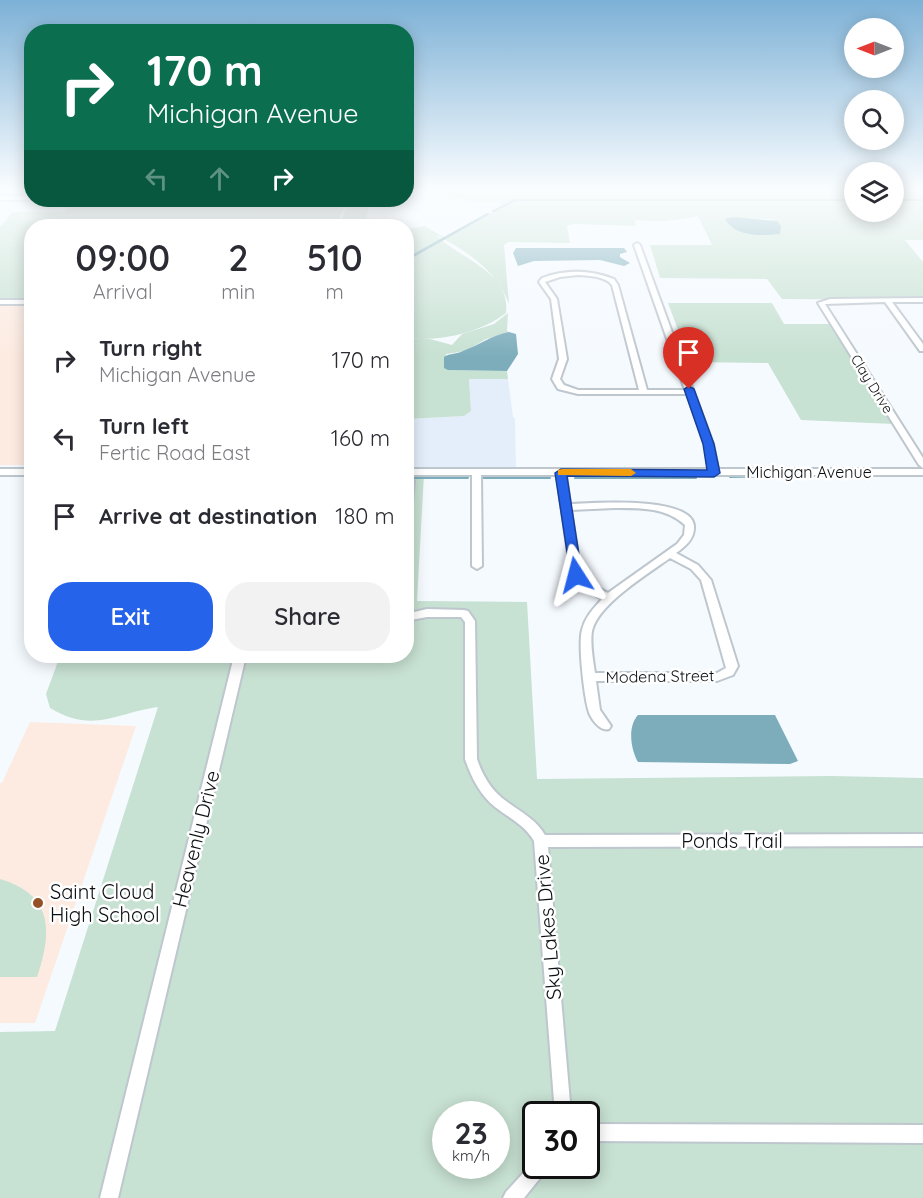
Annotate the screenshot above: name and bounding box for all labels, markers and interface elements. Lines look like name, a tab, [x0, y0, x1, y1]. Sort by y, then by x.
north arrow	[844, 18, 904, 78]
map controls	[844, 18, 904, 222]
text: 170 m	[147, 44, 263, 97]
icon: right	[48, 48, 126, 126]
button: search	[844, 90, 904, 150]
text: Michigan Avenue	[147, 96, 359, 130]
icon: left	[140, 162, 173, 195]
icon: ahead	[203, 162, 236, 195]
icon: right	[266, 162, 299, 195]
button: layers	[844, 162, 904, 222]
text: 09:00	[75, 235, 170, 280]
text: 2	[228, 235, 249, 280]
text: 510	[307, 235, 363, 280]
text: Arrival	[93, 279, 153, 304]
text: min	[221, 279, 255, 304]
text: m	[326, 279, 344, 304]
pin	[663, 327, 714, 389]
text: Turn right	[99, 334, 203, 362]
icon: arrive	[672, 336, 705, 369]
icon: right	[48, 344, 81, 377]
text: 170 m	[331, 346, 390, 374]
street label: Clay Drive	[847, 351, 897, 417]
text: Michigan Avenue	[99, 362, 256, 387]
text: Turn left	[99, 412, 189, 440]
icon: left	[48, 422, 81, 455]
text: 160 m	[331, 424, 390, 452]
text: Fertic Road East	[99, 440, 251, 465]
street label: Michigan Avenue	[746, 462, 872, 482]
icon: arrive	[48, 500, 81, 533]
text: Arrive at destination	[99, 502, 317, 530]
text: 180 m	[335, 502, 394, 530]
position arrow	[544, 543, 608, 607]
button: Exit	[48, 582, 213, 651]
button: Share	[225, 582, 390, 651]
street label: Modena Street	[605, 665, 715, 687]
street label: Heavenly Drive	[166, 768, 225, 910]
street label: Ponds Trail	[681, 828, 783, 853]
street label: Sky Lakes Drive	[529, 853, 566, 1001]
place label: Saint Cloud High School	[50, 879, 160, 927]
marker: Saint Cloud High School	[31, 896, 45, 910]
speed limit sign: 30	[522, 1101, 600, 1179]
text: 23	[454, 1114, 488, 1152]
text: km/h	[452, 1146, 490, 1165]

